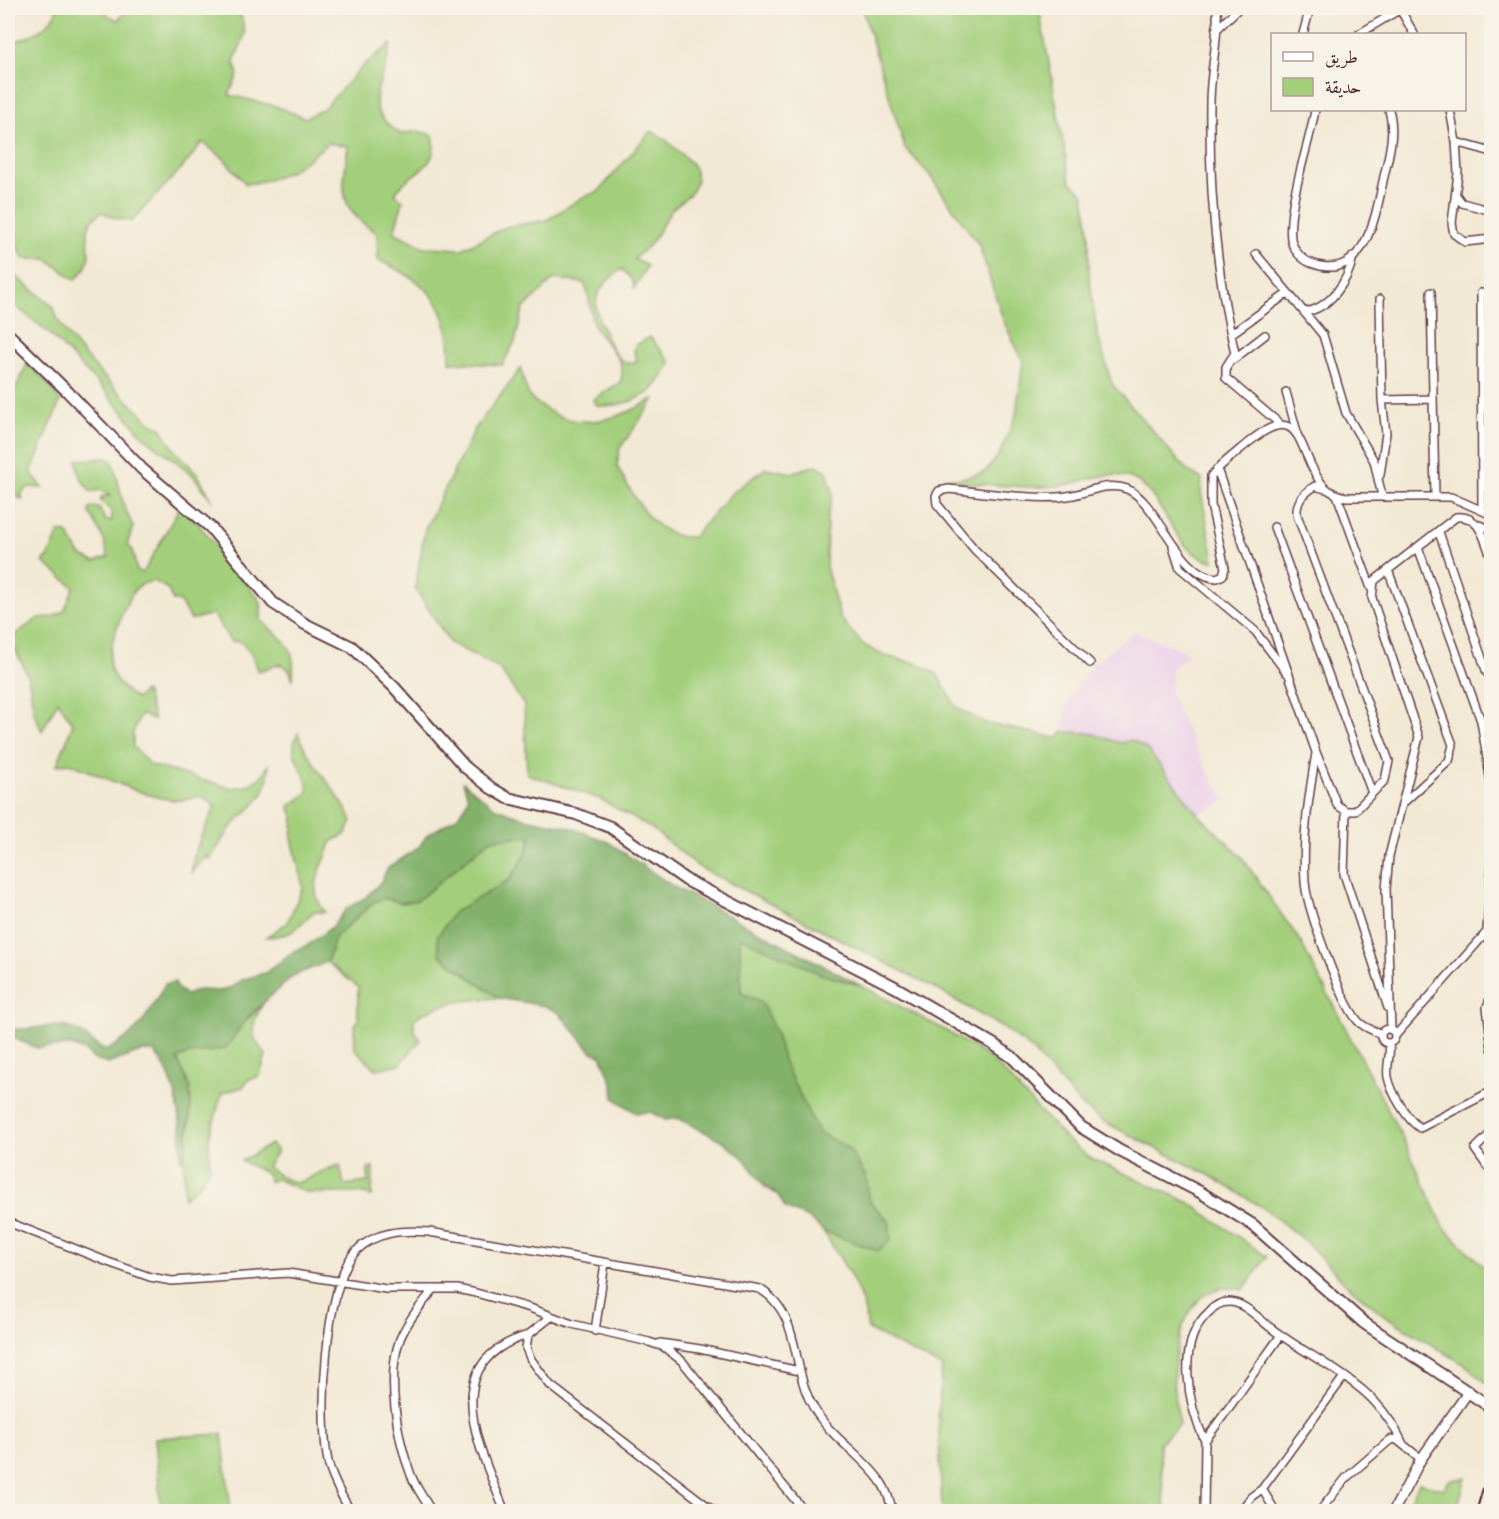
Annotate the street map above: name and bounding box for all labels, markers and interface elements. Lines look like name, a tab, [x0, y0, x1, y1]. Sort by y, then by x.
legend	[1271, 33, 1466, 111]
text: طريق	[1325, 46, 1358, 69]
text: حديقة	[1325, 76, 1361, 99]

